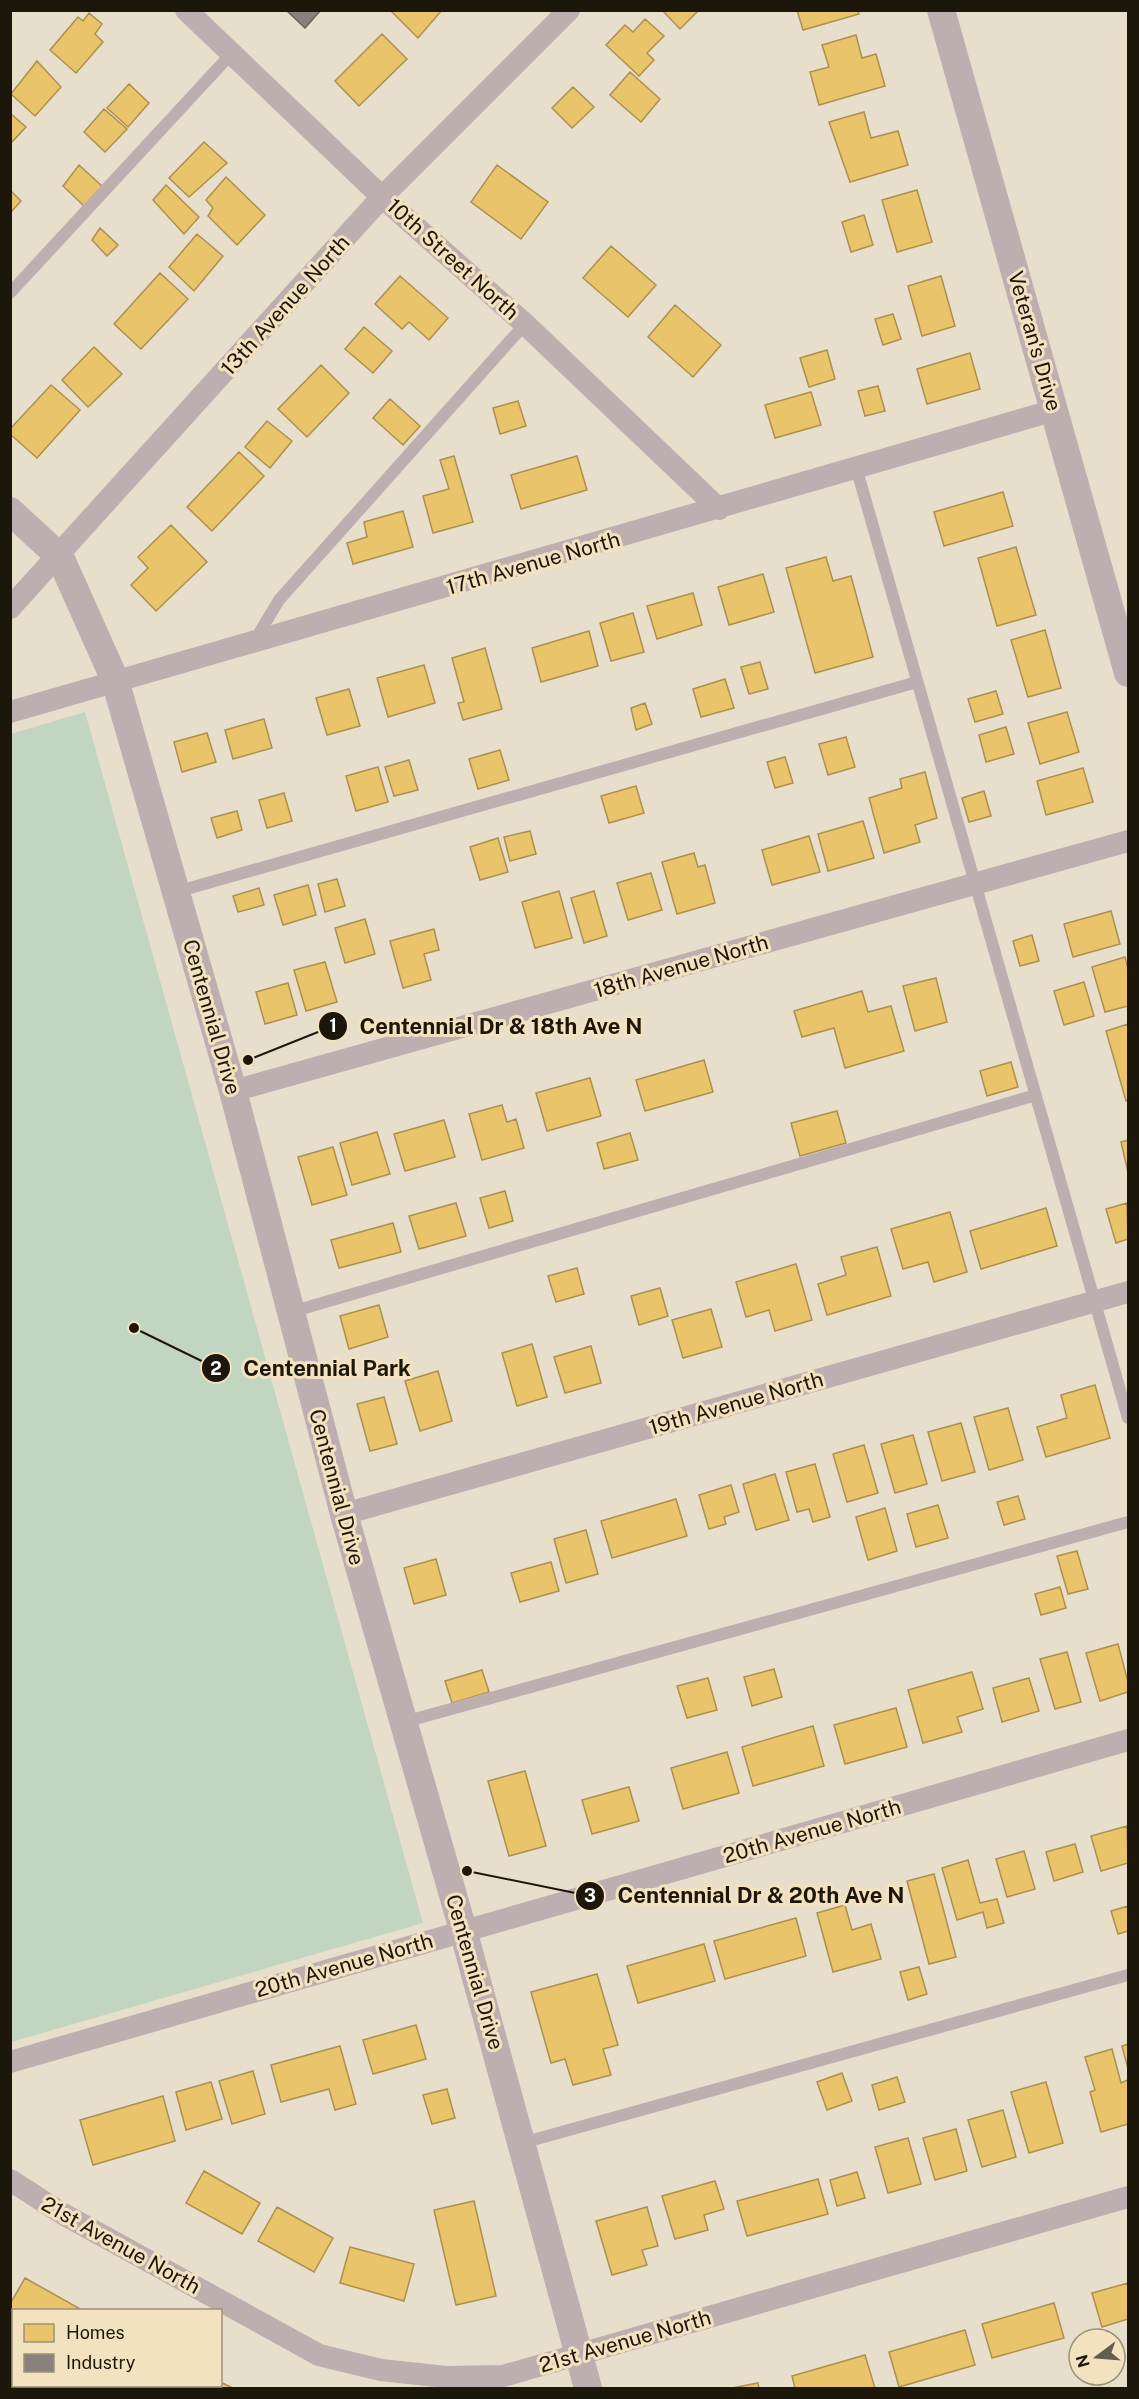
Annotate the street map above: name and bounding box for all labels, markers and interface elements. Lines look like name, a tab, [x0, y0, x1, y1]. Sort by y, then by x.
street label: 10th Street North	[382, 193, 524, 325]
street label: 13th Avenue North	[215, 230, 355, 380]
street label: Veteran's Drive	[1003, 268, 1067, 414]
street label: 17th Avenue North	[443, 526, 623, 600]
street label: 18th Avenue North	[591, 929, 771, 1003]
street label: Centennial Drive	[178, 936, 246, 1098]
callout: Centennial Dr & 18th Ave N	[318, 1006, 655, 1046]
text: Centennial Dr & 18th Ave N	[360, 1013, 643, 1039]
text: 1	[329, 1015, 337, 1036]
callout: Centennial Park	[201, 1348, 423, 1388]
text: Centennial Park	[243, 1355, 411, 1381]
text: 2	[210, 1358, 222, 1379]
street label: 19th Avenue North	[646, 1366, 826, 1440]
street label: Centennial Drive	[304, 1406, 370, 1568]
street label: 20th Avenue North	[720, 1794, 904, 1868]
callout: Centennial Dr & 20th Ave N	[575, 1876, 916, 1916]
text: Centennial Dr & 20th Ave N	[618, 1882, 904, 1908]
text: 3	[584, 1885, 596, 1906]
street label: Centennial Drive	[441, 1891, 509, 2053]
street label: 20th Avenue North	[252, 1928, 436, 2002]
street label: 21st Avenue North	[37, 2191, 205, 2299]
street label: 21st Avenue North	[536, 2305, 714, 2377]
legend	[12, 2309, 222, 2387]
text: Homes	[66, 2322, 125, 2343]
north arrow	[1067, 2327, 1127, 2387]
text: Industry	[66, 2352, 136, 2373]
text: N	[1072, 2352, 1094, 2370]

